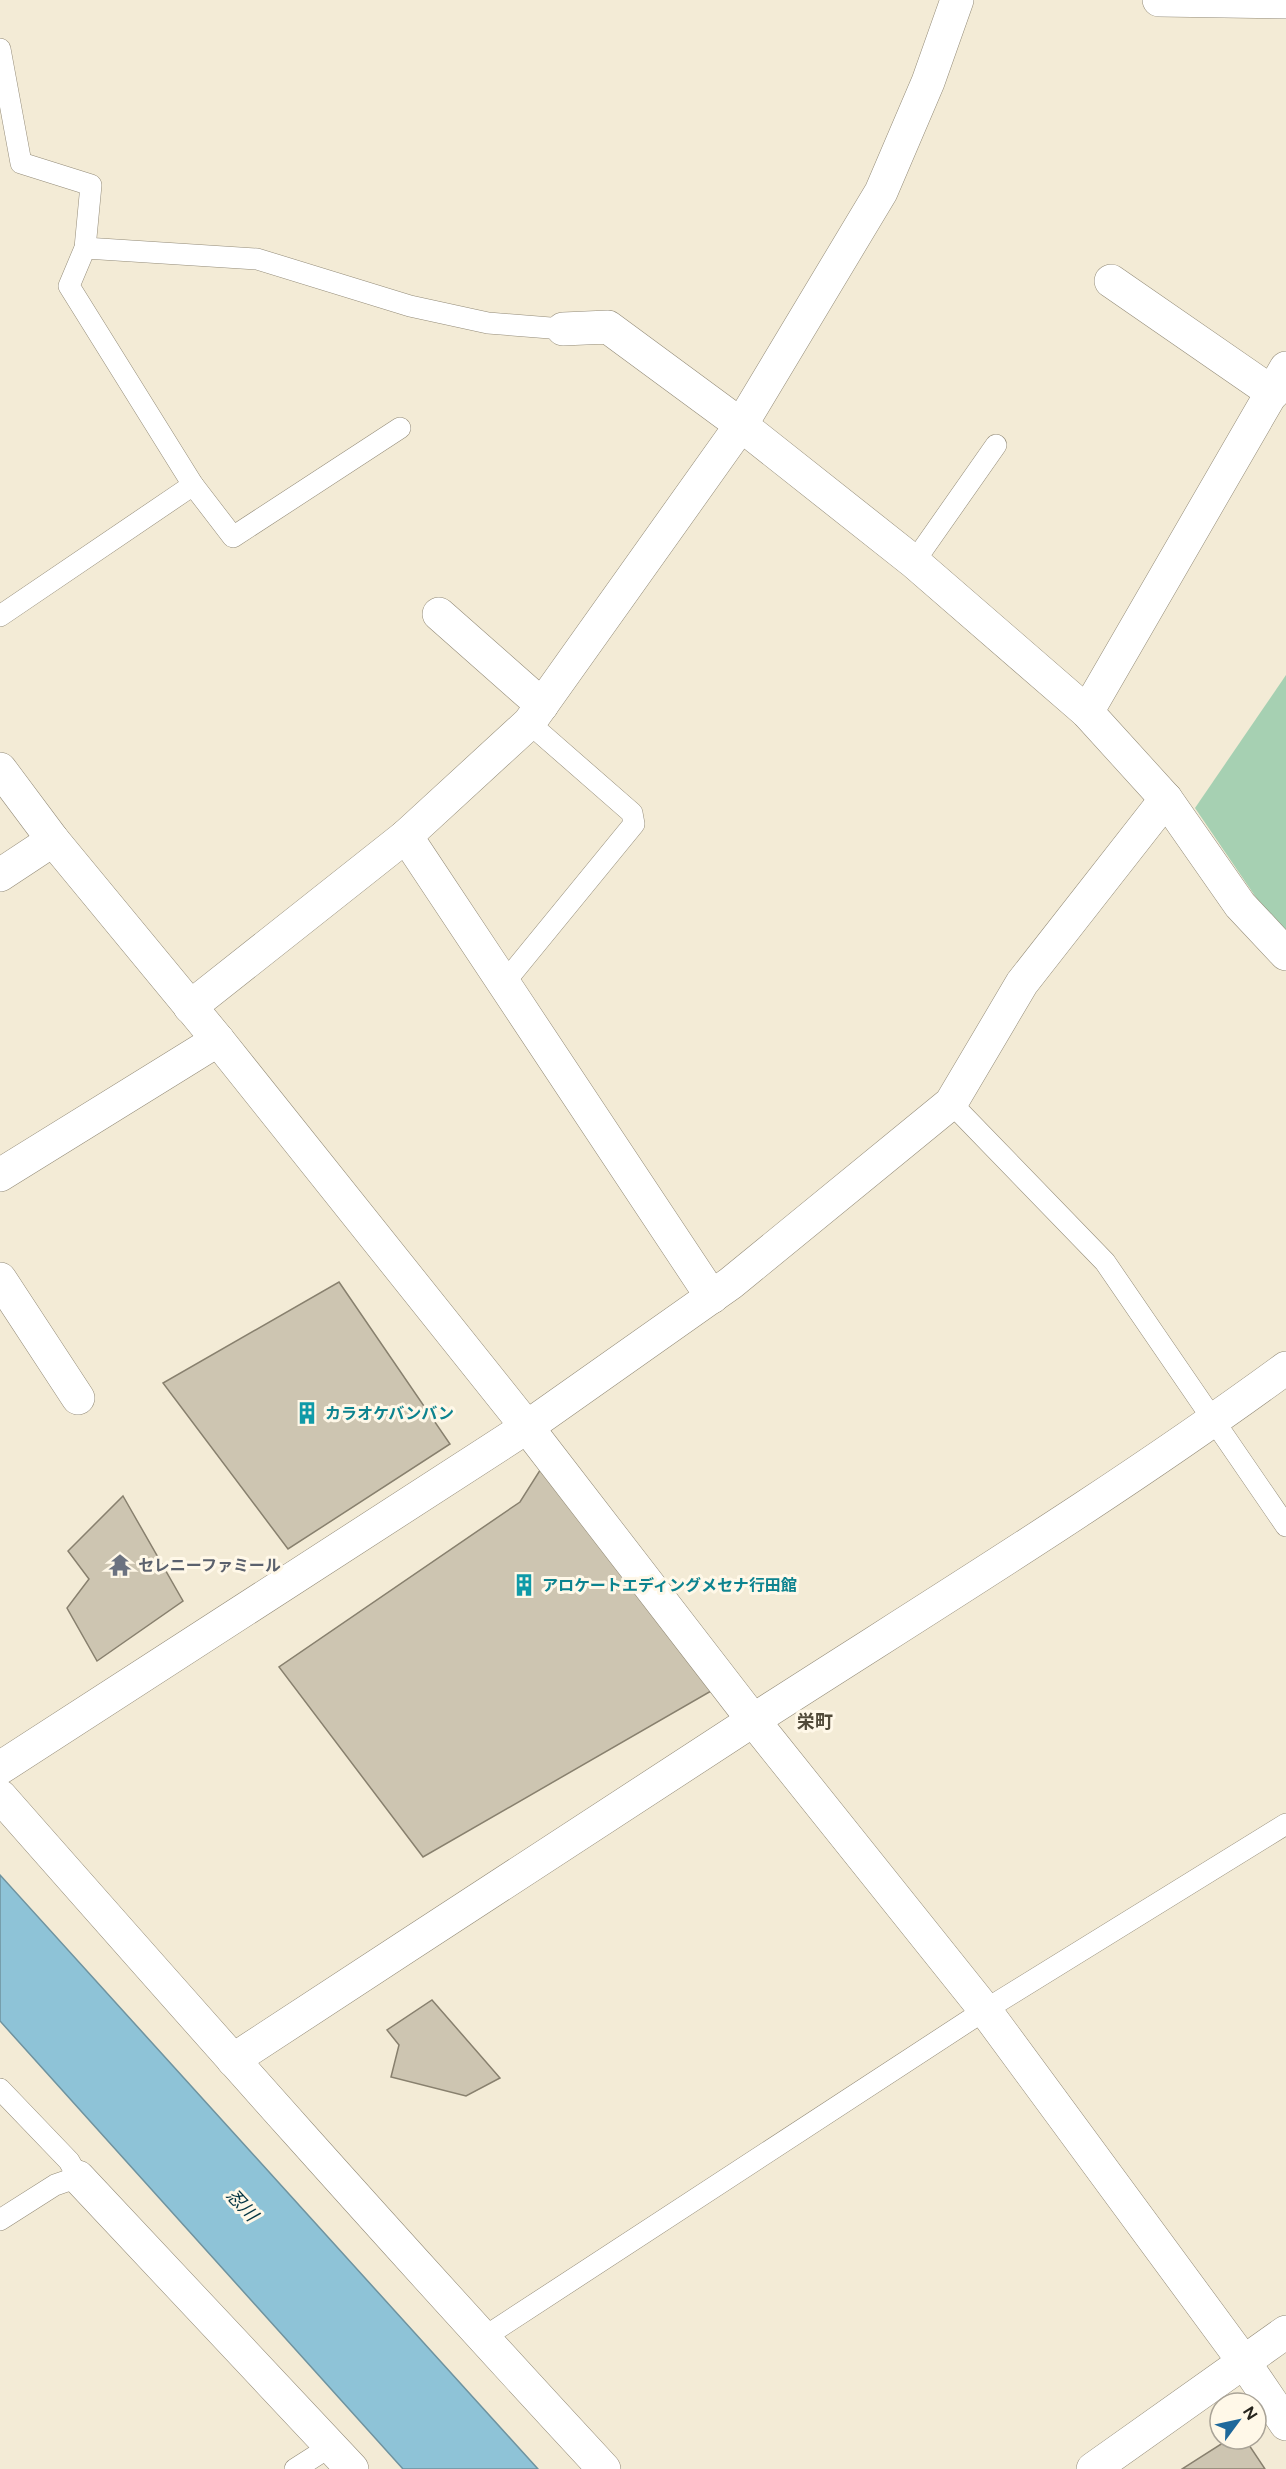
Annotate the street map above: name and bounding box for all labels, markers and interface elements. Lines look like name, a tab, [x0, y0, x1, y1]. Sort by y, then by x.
building icon: カラオケバンバン	[294, 1400, 320, 1426]
place label: カラオケバンバン	[325, 1404, 454, 1423]
temple icon: セレニーファミール	[107, 1552, 133, 1578]
place label: セレニーファミール	[138, 1556, 281, 1575]
building icon: アロケートエディングメセナ行田館	[511, 1572, 537, 1598]
place label: アロケートエディングメセナ行田館	[542, 1576, 797, 1595]
district label: 栄町	[797, 1711, 833, 1733]
water label: 忍川	[222, 2184, 264, 2227]
north arrow	[1208, 2391, 1268, 2451]
text: N	[1239, 2403, 1261, 2423]

